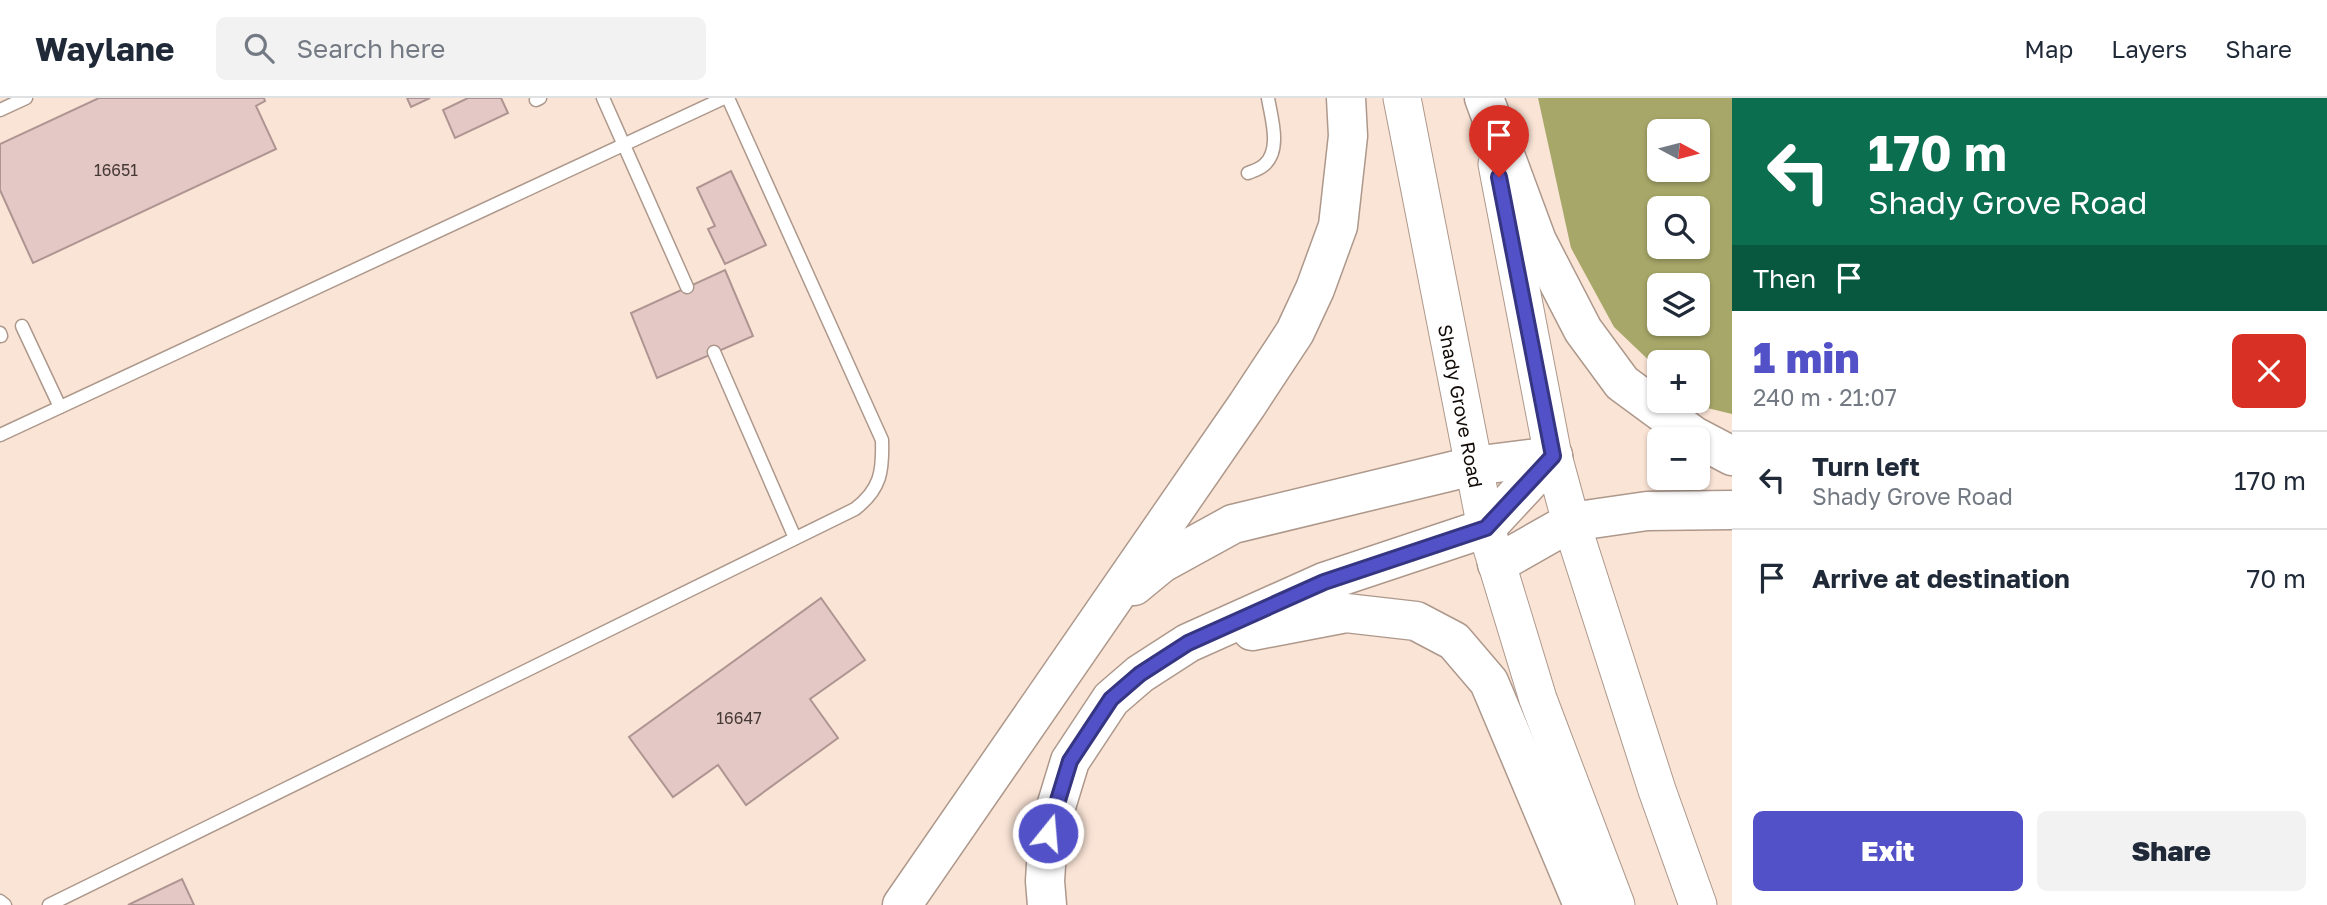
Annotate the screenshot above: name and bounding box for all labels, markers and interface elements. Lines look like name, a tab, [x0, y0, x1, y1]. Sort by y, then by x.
search box	[216, 17, 706, 80]
text: Waylane	[35, 29, 174, 68]
icon: search	[240, 29, 278, 67]
text: Search here	[296, 33, 445, 64]
text: Map	[2024, 34, 2073, 63]
text: Layers	[2111, 34, 2187, 63]
text: Share	[2225, 34, 2292, 63]
pin	[1469, 105, 1529, 177]
icon: arrive	[1480, 116, 1518, 154]
north arrow	[1647, 119, 1710, 182]
map controls	[1647, 119, 1710, 490]
text: 170 m	[1868, 123, 2007, 182]
icon: left	[1753, 126, 1844, 217]
house number: 16651	[94, 160, 138, 180]
text: Shady Grove Road	[1868, 183, 2147, 221]
button: search	[1647, 196, 1710, 259]
icon: arrive	[1830, 259, 1868, 297]
text: Then	[1753, 263, 1816, 294]
button: layers	[1647, 273, 1710, 336]
street label: Shady Grove Road	[1434, 322, 1488, 490]
text: 1 min	[1753, 332, 1860, 382]
button: close	[2232, 334, 2306, 408]
button: +	[1647, 350, 1710, 413]
text: 240 m · 21:07	[1753, 383, 1897, 411]
button: −	[1647, 427, 1710, 490]
text: Turn left	[1812, 451, 1920, 482]
icon: left	[1753, 461, 1791, 499]
text: 170 m	[2234, 465, 2306, 496]
text: Shady Grove Road	[1812, 482, 2013, 510]
icon: arrive	[1753, 559, 1791, 597]
text: Arrive at destination	[1812, 563, 2070, 594]
text: 70 m	[2247, 563, 2306, 594]
house number: 16647	[716, 708, 762, 728]
position arrow	[1011, 796, 1085, 870]
button: Exit	[1753, 811, 2023, 891]
button: Share	[2037, 811, 2306, 891]

